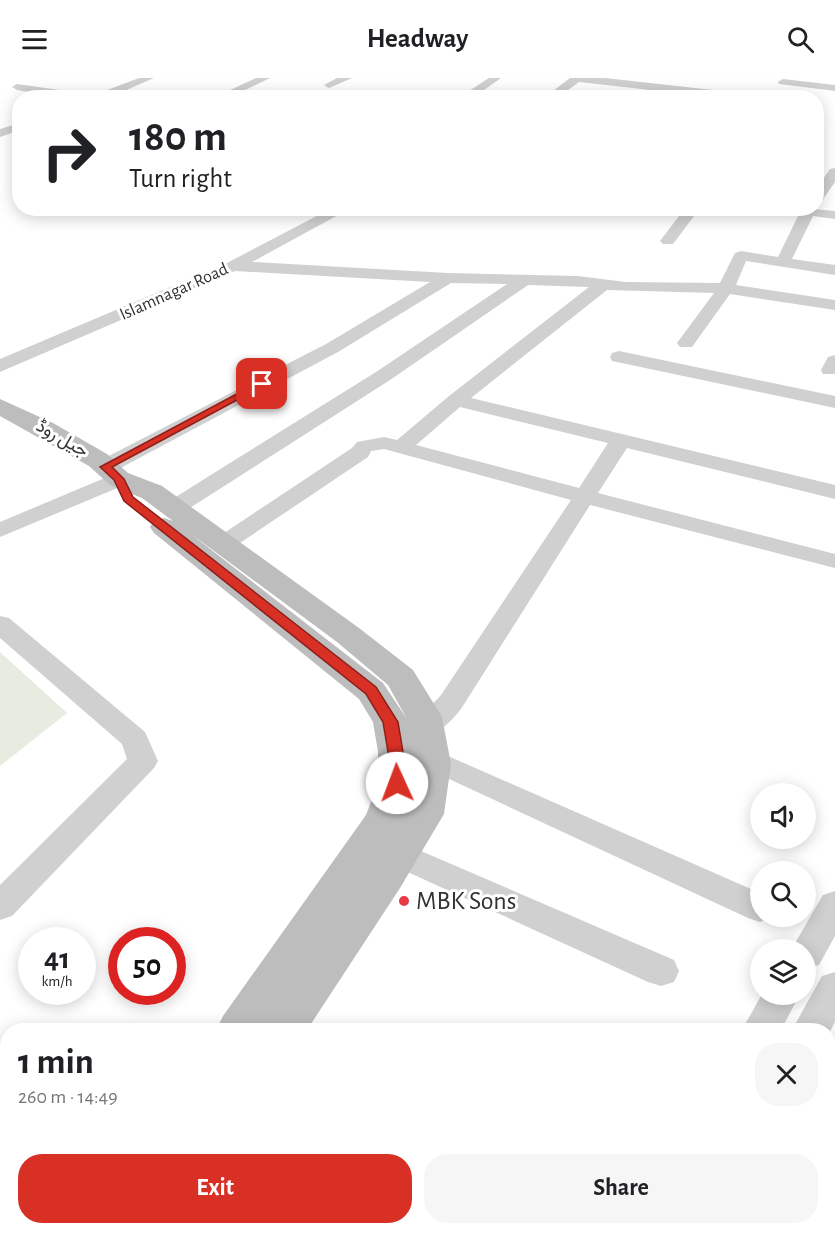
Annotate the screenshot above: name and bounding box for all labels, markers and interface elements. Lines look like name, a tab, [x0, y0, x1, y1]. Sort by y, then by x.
icon: menu	[18, 23, 51, 56]
icon: search	[784, 23, 817, 56]
text: Headway	[367, 25, 468, 52]
icon: right	[30, 114, 108, 192]
text: 180 m	[129, 116, 227, 158]
text: Turn right	[129, 165, 232, 192]
street label: Islamnagar Road	[117, 260, 231, 324]
pin	[236, 358, 287, 409]
icon: arrive	[245, 367, 278, 400]
street label: جیل روڈ	[32, 416, 92, 462]
position arrow	[365, 751, 429, 815]
map controls	[750, 783, 816, 1005]
button: sound	[750, 783, 816, 849]
button: search	[750, 861, 816, 927]
place label: MBK Sons	[416, 888, 516, 914]
marker: MBK Sons	[397, 894, 411, 908]
speed limit sign: 50	[108, 927, 186, 1005]
button: layers	[750, 939, 816, 1005]
text: 41	[44, 944, 70, 974]
text: km/h	[42, 974, 72, 989]
button: close	[755, 1043, 818, 1106]
text: 1 min	[18, 1044, 94, 1080]
text: 260 m · 14:49	[18, 1087, 118, 1107]
button: Exit	[18, 1154, 412, 1223]
button: Share	[424, 1154, 818, 1223]

